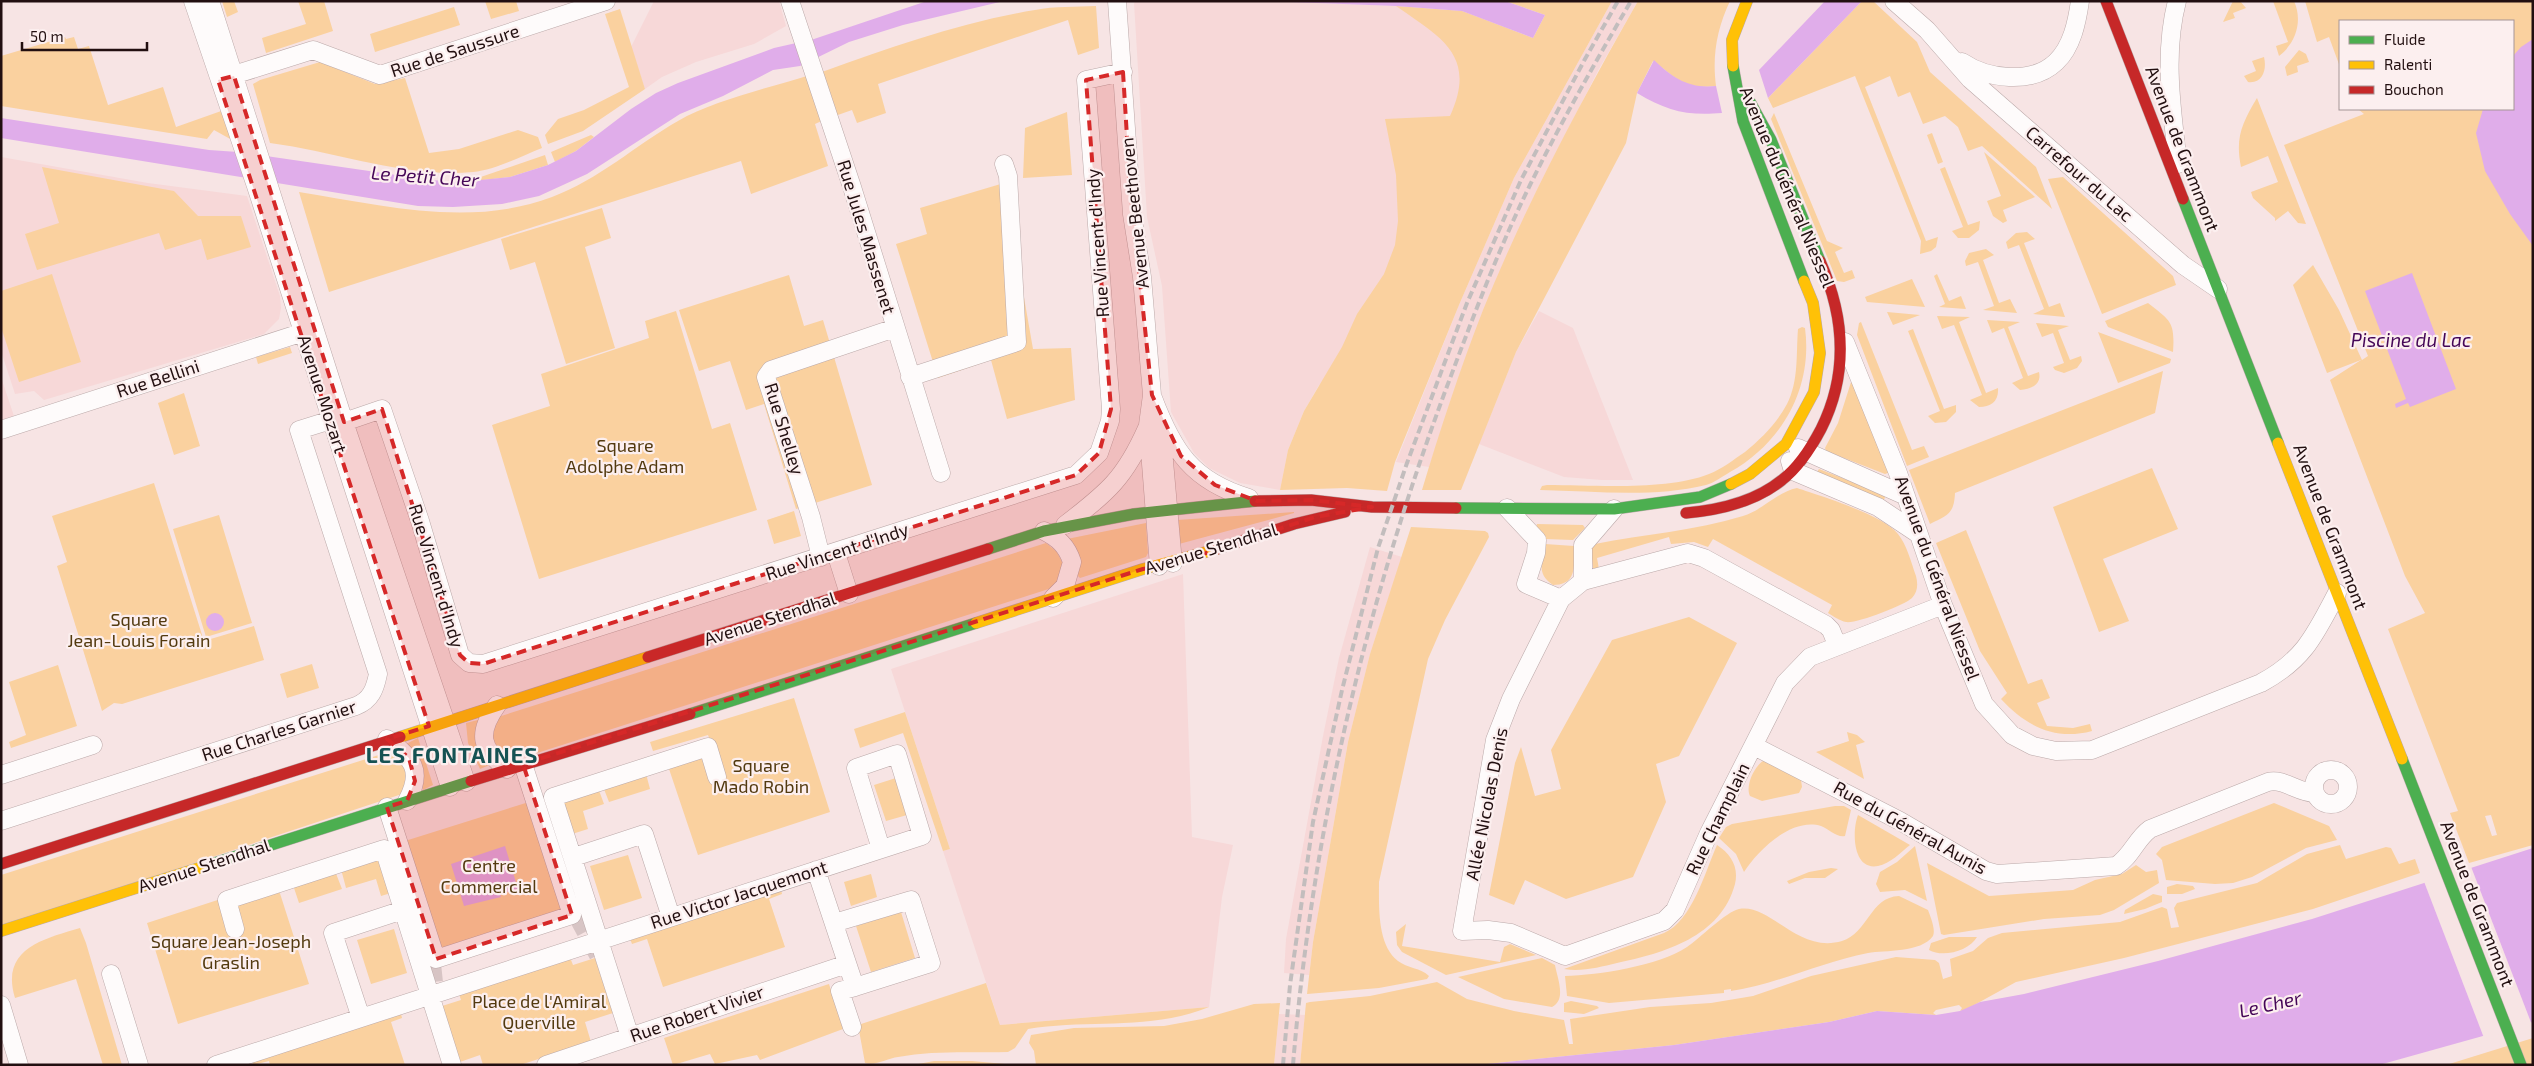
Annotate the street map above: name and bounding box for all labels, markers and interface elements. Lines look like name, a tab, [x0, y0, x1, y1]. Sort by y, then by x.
street label: Rue de Saussure	[387, 19, 522, 81]
scale bar	[22, 20, 148, 52]
legend	[2339, 20, 2514, 110]
text: 50 m	[30, 27, 64, 45]
text: Fluide	[2384, 30, 2425, 48]
text: Ralenti	[2384, 55, 2432, 73]
street label: Avenue de Grammont	[2141, 63, 2225, 235]
text: Bouchon	[2384, 80, 2444, 98]
street label: Avenue du Général Niessel	[1736, 83, 1841, 291]
street label: Carrefour du Lac	[2022, 121, 2138, 226]
street label: Avenue Beethoven	[1115, 136, 1153, 290]
street label: Rue Jules Massenet	[833, 157, 901, 316]
water label: Le Petit Cher	[370, 160, 480, 191]
street label: Rue Vincent d'Indy	[1081, 167, 1113, 318]
water label: Piscine du Lac	[2351, 328, 2471, 351]
street label: Avenue Mozart	[293, 332, 353, 456]
street label: Rue Bellini	[113, 354, 202, 402]
street label: Rue Shelley	[761, 380, 810, 478]
park label: Square Adolphe Adam	[566, 434, 684, 477]
street label: Avenue de Grammont	[2289, 441, 2373, 613]
street label: Avenue du Général Niessel	[1891, 472, 1985, 684]
street label: Rue Vincent d'Indy	[405, 501, 469, 651]
street label: Rue Vincent d'Indy	[762, 517, 912, 585]
street label: Avenue Stendhal	[1142, 517, 1280, 579]
street label: Avenue Stendhal	[701, 586, 839, 650]
park label: Square Jean-Louis Forain	[67, 608, 211, 651]
street label: Rue Charles Garnier	[199, 695, 359, 765]
street label: Allée Nicolas Denis	[1460, 725, 1512, 882]
district label: LES FONTAINES	[366, 741, 538, 767]
park label: Square Mado Robin	[713, 754, 809, 797]
street label: Rue Champlain	[1680, 759, 1754, 878]
street label: Rue du Général Aunis	[1830, 776, 1991, 878]
street label: Avenue de Grammont	[2436, 818, 2520, 990]
street label: Avenue Stendhal	[135, 833, 273, 897]
park label: Centre Commercial	[440, 854, 538, 897]
street label: Rue Victor Jacquemont	[648, 855, 830, 933]
park label: Square Jean-Joseph Graslin	[151, 930, 311, 973]
street label: Rue Robert Vivier	[627, 980, 767, 1046]
water label: Le Cher	[2236, 985, 2304, 1022]
park label: Place de l'Amiral Querville	[472, 990, 607, 1033]

